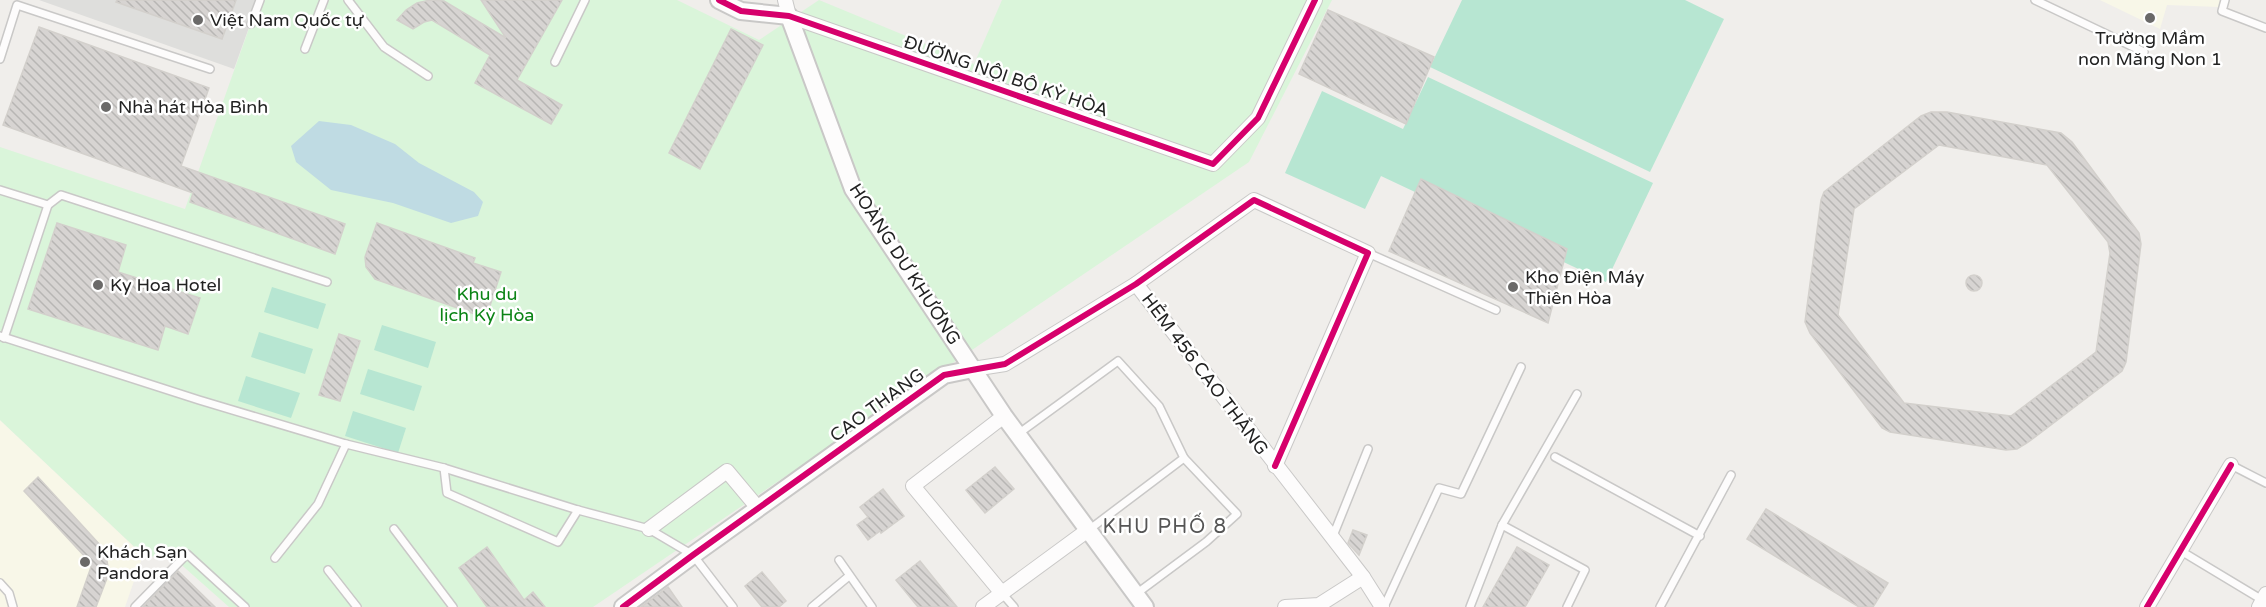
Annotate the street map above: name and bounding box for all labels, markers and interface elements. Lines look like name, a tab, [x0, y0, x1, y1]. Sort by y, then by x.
place label: Việt Nam Quốc tự	[210, 9, 365, 31]
marker: Trường Mầm non Măng Non 1	[2143, 11, 2157, 25]
marker: Việt Nam Quốc tự	[191, 13, 205, 27]
place label: Trường Mầm non Măng Non 1	[2078, 27, 2222, 70]
street label: ĐƯỜNG NỘI BỘ KỲ HÒA	[901, 31, 1111, 121]
place label: Nhà hát Hòa Bình	[118, 96, 268, 118]
marker: Nhà hát Hòa Bình	[99, 100, 113, 114]
street label: HOÀNG DƯ KHƯƠNG	[845, 179, 965, 349]
place label: Kho Điện Máy Thiên Hòa	[1525, 266, 1645, 309]
place label: Ky Hoa Hotel	[110, 274, 221, 296]
marker: Ky Hoa Hotel	[91, 278, 105, 292]
marker: Kho Điện Máy Thiên Hòa	[1506, 280, 1520, 294]
park label: Khu du lịch Kỳ Hòa	[439, 283, 535, 326]
street label: HẺM 456 CAO THẮNG	[1137, 289, 1273, 459]
street label: CAO THANG	[826, 363, 928, 447]
district label: KHU PHỐ 8	[1103, 512, 1227, 539]
place label: Khách Sạn Pandora	[97, 541, 188, 584]
marker: Khách Sạn Pandora	[78, 555, 92, 569]

